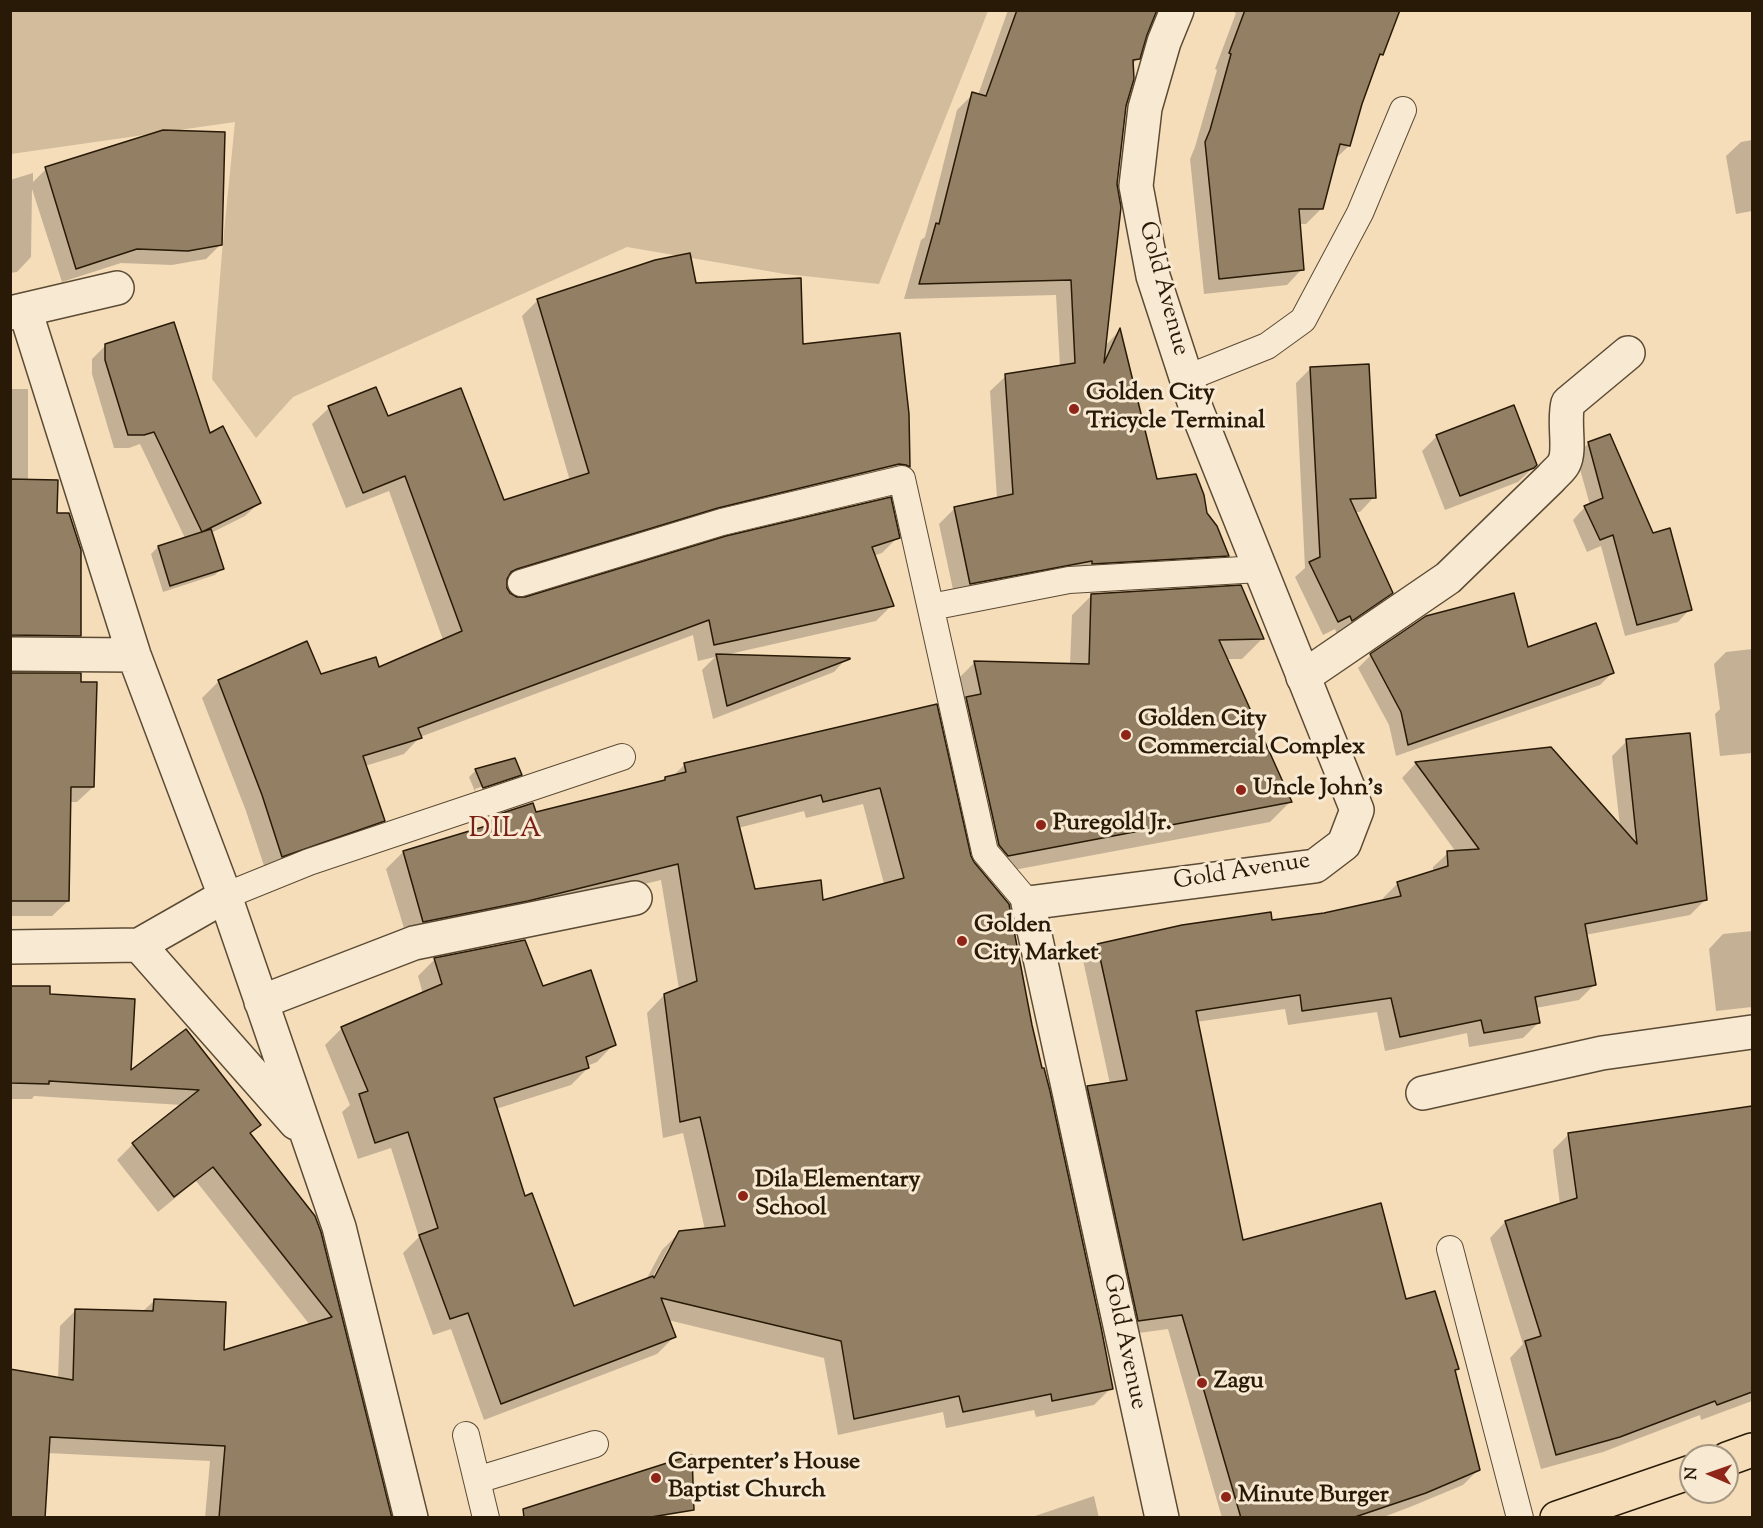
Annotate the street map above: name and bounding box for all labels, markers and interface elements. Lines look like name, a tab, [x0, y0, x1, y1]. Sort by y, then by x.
street label: Gold Avenue	[1130, 219, 1194, 359]
place label: Golden City Tricycle Terminal	[1086, 381, 1265, 437]
marker: Golden City Tricycle Terminal	[1067, 402, 1081, 416]
place label: Golden City Commercial Complex	[1138, 707, 1365, 763]
marker: Golden City Commercial Complex	[1119, 728, 1133, 742]
place label: Uncle John's	[1253, 776, 1383, 804]
marker: Uncle John's	[1234, 783, 1248, 797]
place label: Puregold Jr.	[1053, 811, 1172, 839]
district label: DILA	[469, 815, 543, 847]
marker: Puregold Jr.	[1034, 818, 1048, 832]
street label: Gold Avenue	[1172, 848, 1312, 898]
place label: Golden City Market	[974, 913, 1099, 969]
marker: Golden City Market	[955, 934, 969, 948]
place label: Dila Elementary School	[755, 1168, 920, 1224]
marker: Dila Elementary School	[736, 1189, 750, 1203]
street label: Gold Avenue	[1095, 1272, 1151, 1412]
place label: Zagu	[1214, 1369, 1264, 1397]
marker: Zagu	[1195, 1376, 1209, 1390]
north arrow	[1679, 1444, 1739, 1504]
place label: Carpenter's House Baptist Church	[668, 1450, 860, 1506]
text: N	[1681, 1467, 1704, 1480]
marker: Carpenter's House Baptist Church	[649, 1471, 663, 1485]
place label: Minute Burger	[1238, 1483, 1389, 1511]
marker: Minute Burger	[1219, 1490, 1233, 1504]

